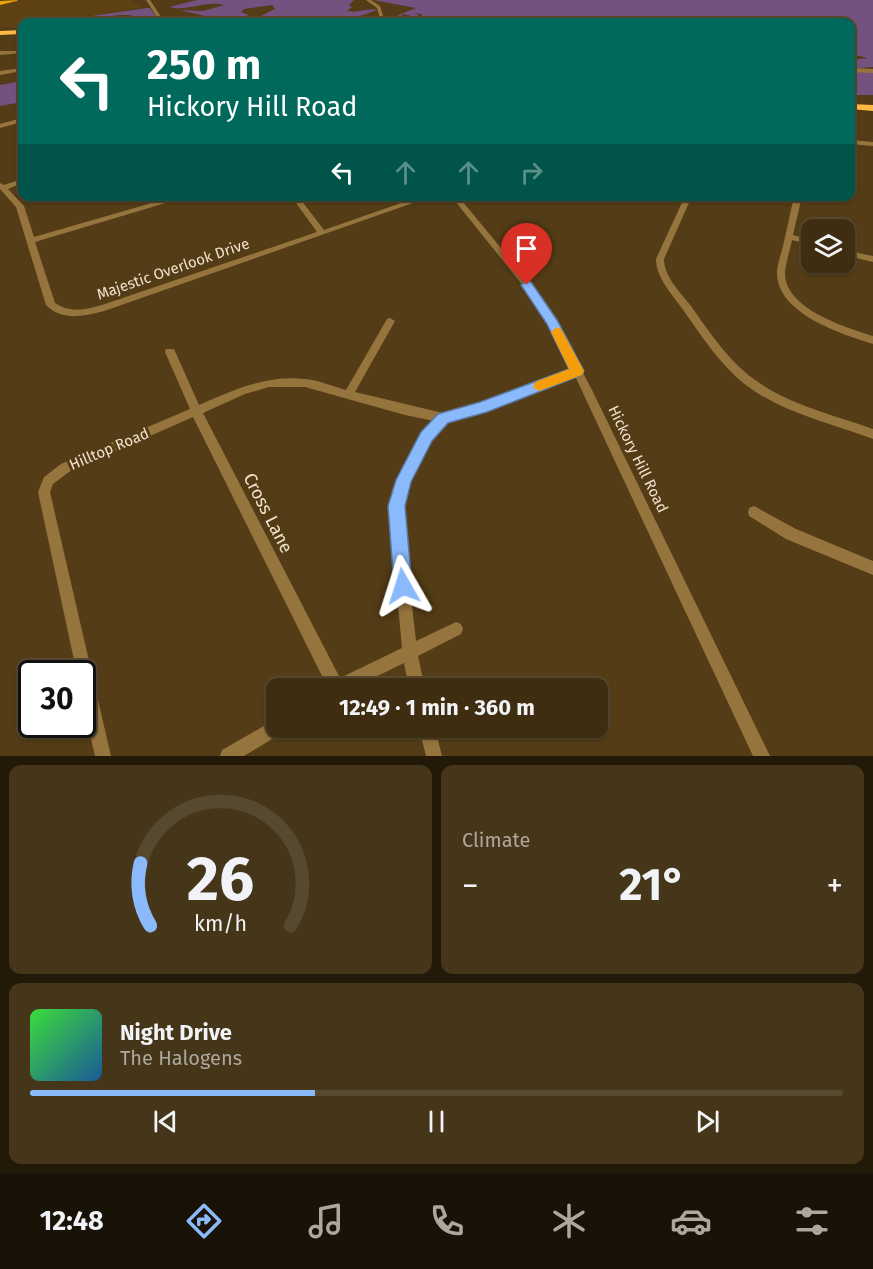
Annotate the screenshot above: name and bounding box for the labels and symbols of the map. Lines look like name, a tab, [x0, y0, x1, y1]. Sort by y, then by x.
pin	[501, 223, 552, 285]
street label: Majestic Overlook Drive	[94, 234, 252, 304]
street label: Hickory Hill Road	[604, 403, 672, 515]
street label: Hilltop Road	[67, 424, 151, 474]
street label: Cross Lane	[238, 469, 298, 557]
position arrow	[371, 554, 435, 618]
speed limit sign: 30	[18, 660, 96, 738]

